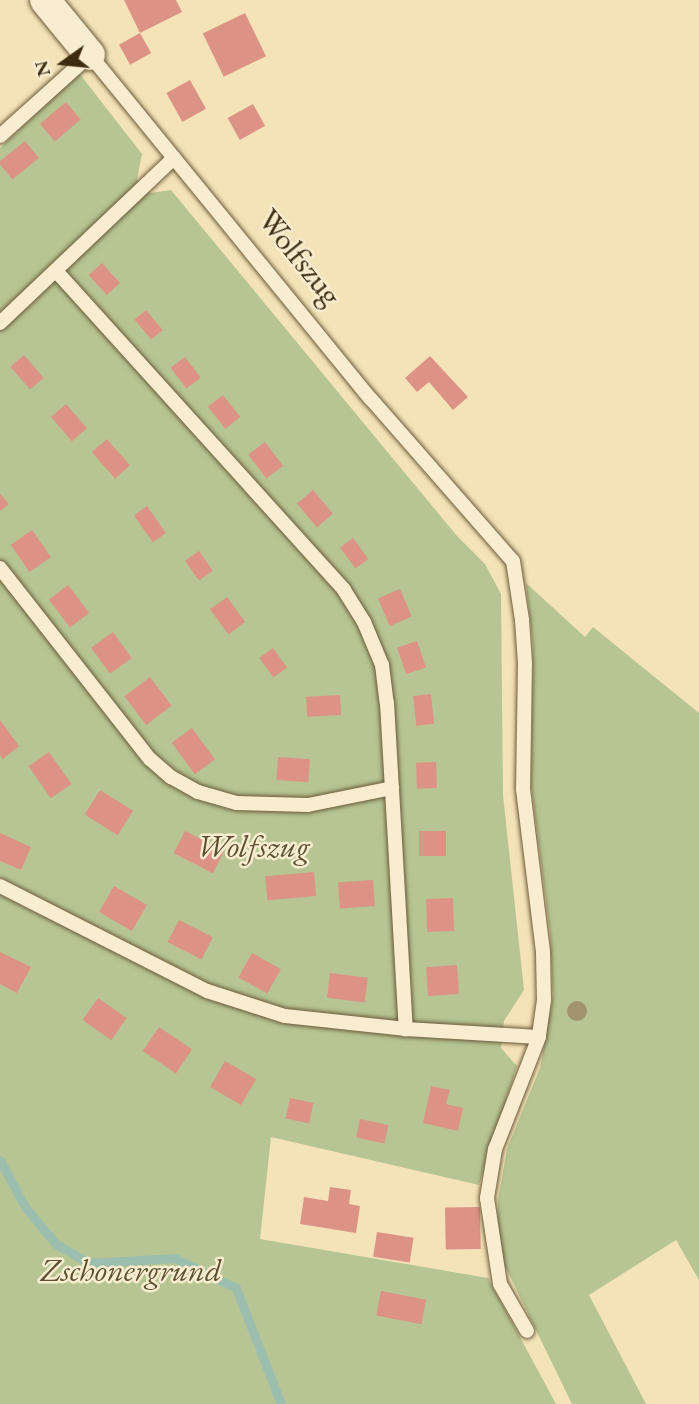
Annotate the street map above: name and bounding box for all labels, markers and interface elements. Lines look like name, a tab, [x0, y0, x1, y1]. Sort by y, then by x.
north arrow	[28, 28, 98, 98]
text: N	[28, 58, 56, 79]
street label: Wolfszug	[250, 201, 350, 313]
park label: Wolfszug	[197, 827, 309, 865]
park label: Zschonergrund	[41, 1251, 221, 1289]

